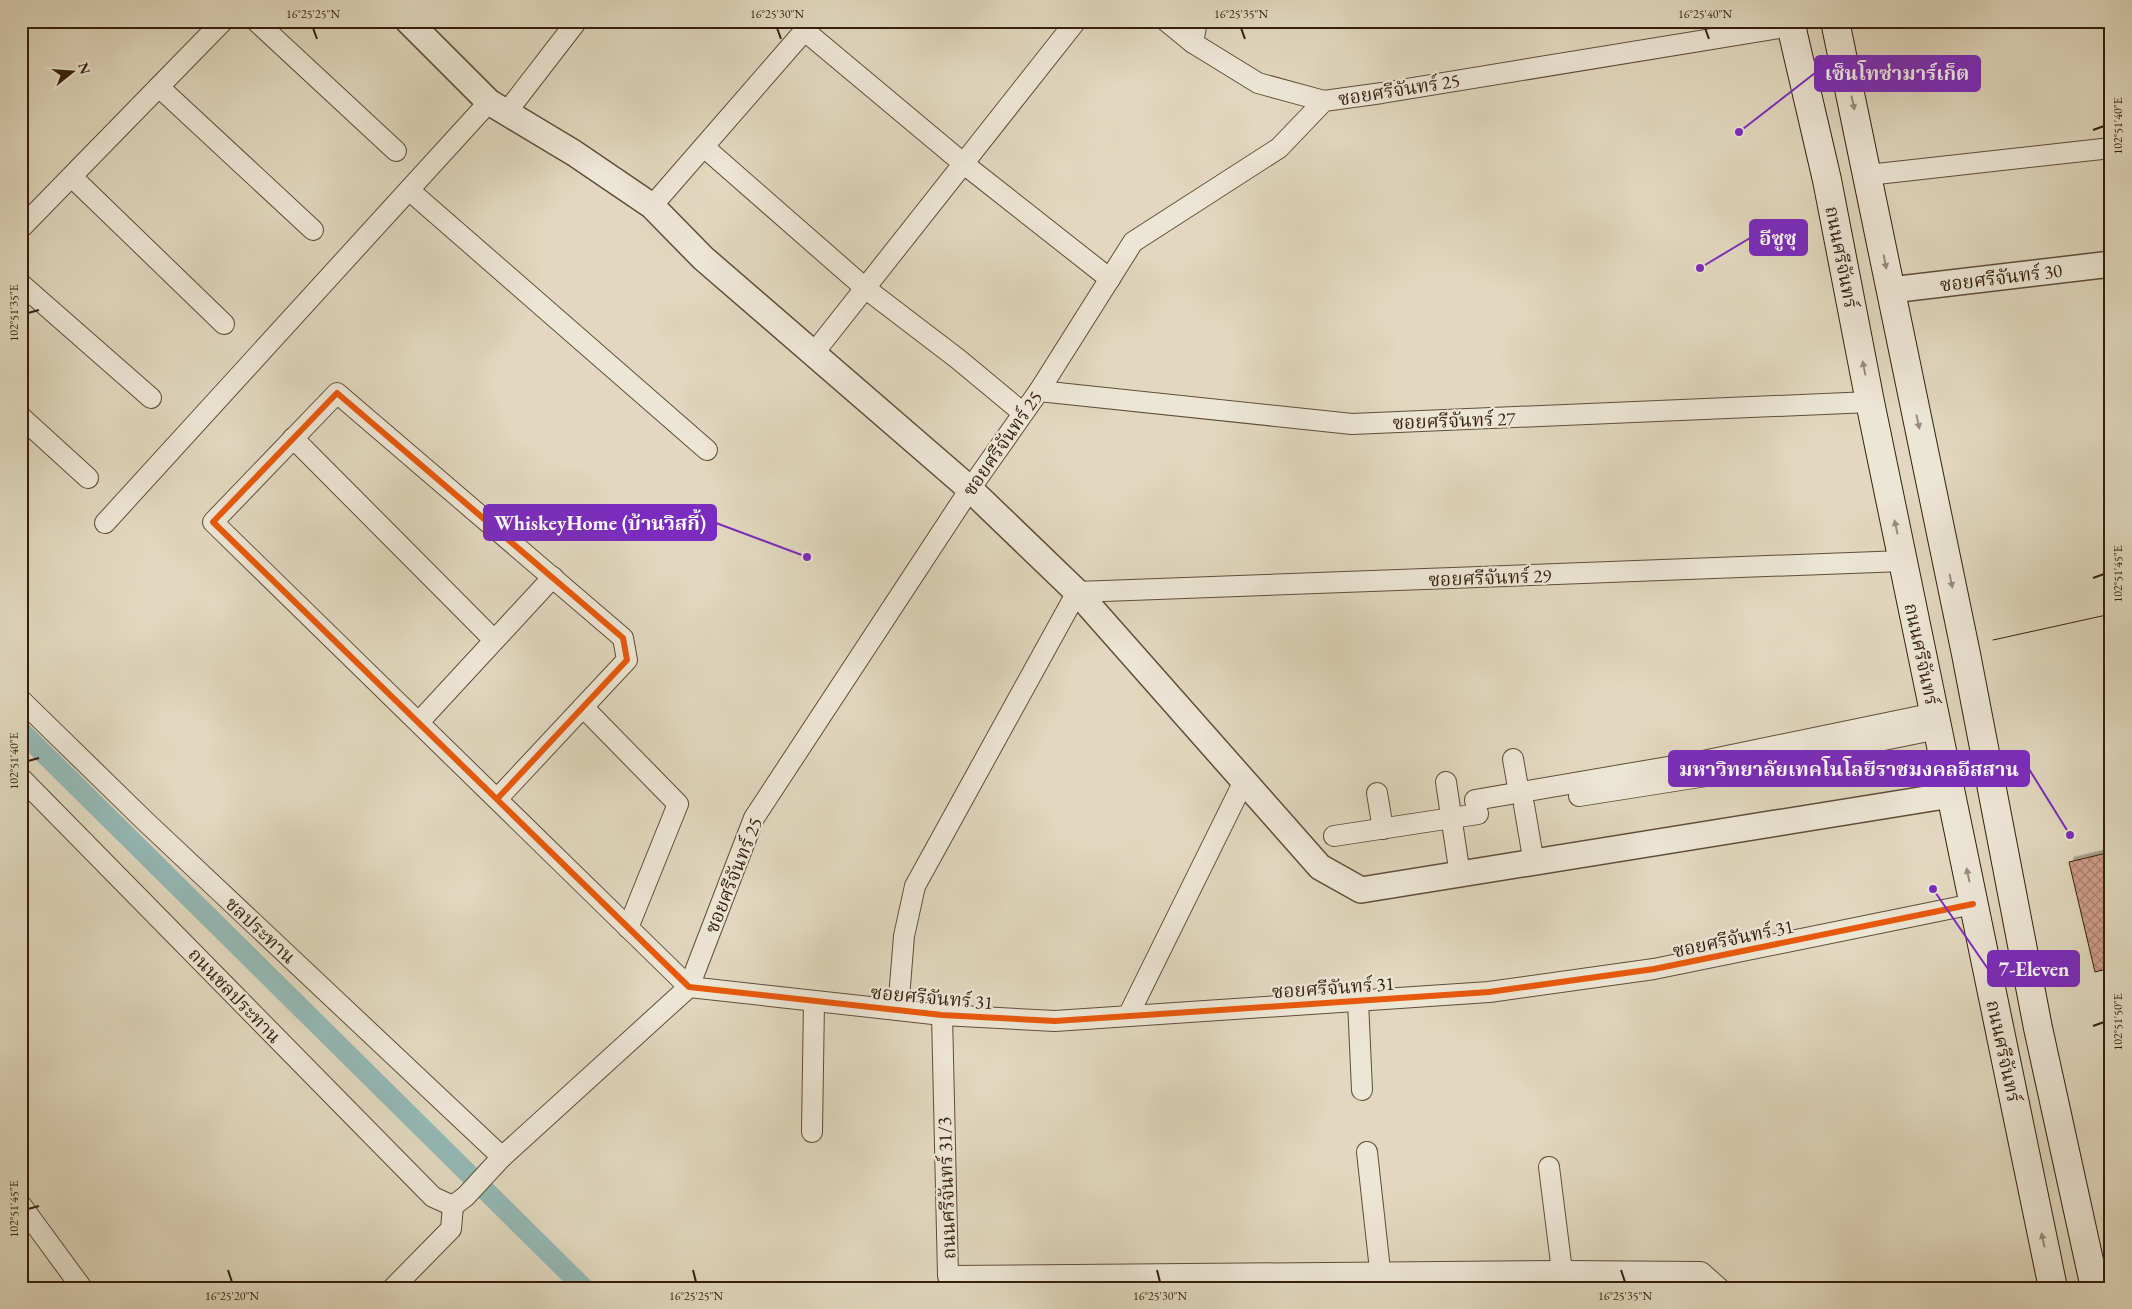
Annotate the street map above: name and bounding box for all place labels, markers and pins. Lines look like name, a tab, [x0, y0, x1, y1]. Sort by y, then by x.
callout: เซ็นโทซ่ามาร์เก็ต	[1815, 56, 1980, 91]
callout: อีซูซุ	[1750, 220, 1807, 255]
callout: WhiskeyHome (บ้านวิสกี้)	[484, 505, 716, 540]
callout: มหาวิทยาลัยเทคโนโลยีราชมงคลอีสสาน	[1669, 751, 2029, 786]
callout: 7-Eleven	[1988, 951, 2079, 986]

